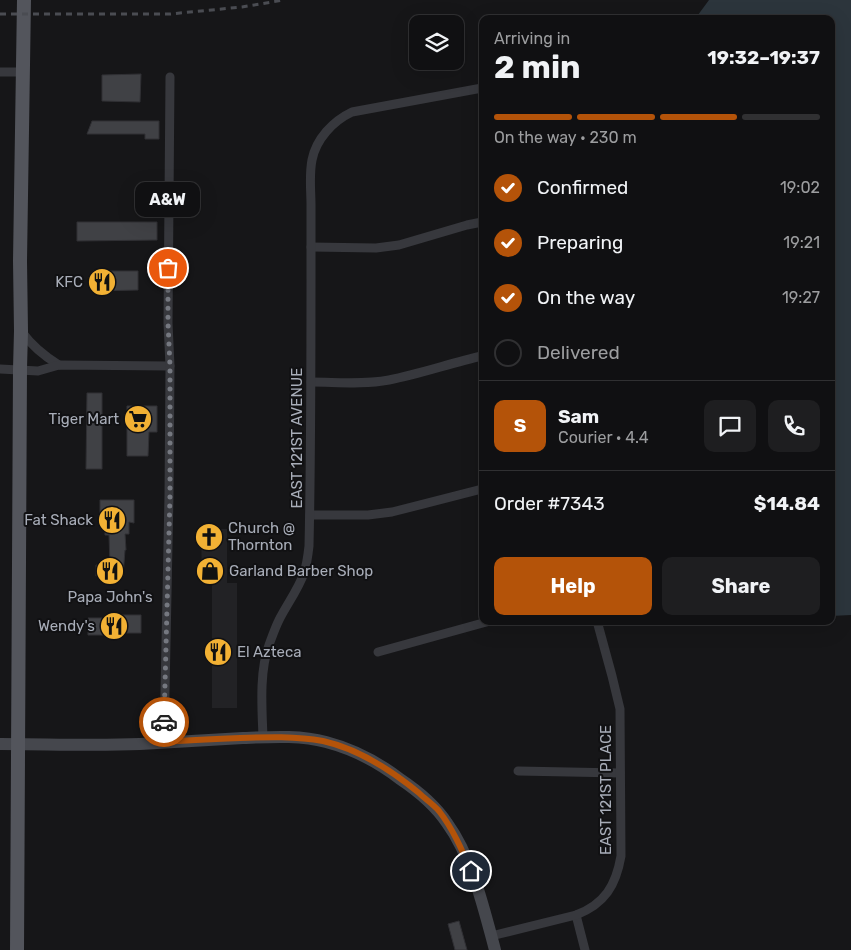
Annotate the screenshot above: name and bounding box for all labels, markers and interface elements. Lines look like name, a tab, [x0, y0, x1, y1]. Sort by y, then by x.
map controls	[409, 15, 464, 70]
button: layers	[409, 15, 464, 70]
text: Arriving in	[494, 29, 570, 48]
text: 19:32–19:37	[707, 46, 820, 69]
text: 2 min	[494, 48, 581, 86]
text: On the way · 230 m	[494, 128, 637, 147]
icon: check	[494, 174, 522, 202]
text: Confirmed	[537, 176, 628, 199]
text: 19:02	[780, 178, 820, 197]
callout: A&W	[136, 183, 200, 218]
text: A&W	[149, 190, 186, 209]
icon: check	[494, 229, 522, 257]
text: Preparing	[537, 231, 623, 254]
text: 19:21	[783, 233, 820, 252]
pin	[147, 247, 189, 289]
icon: bag	[154, 254, 182, 282]
restaurant icon: KFC	[87, 267, 117, 297]
place label: KFC	[55, 273, 83, 291]
icon: check	[494, 284, 522, 312]
text: On the way	[537, 286, 635, 309]
text: 19:27	[782, 288, 820, 307]
text: Delivered	[537, 341, 620, 364]
street label: EAST 121ST AVENUE	[288, 368, 306, 508]
button: chat	[704, 400, 756, 452]
button: phone	[768, 400, 820, 452]
supermarket icon: Tiger Mart	[123, 404, 153, 434]
text: Sam	[558, 405, 599, 428]
place label: Tiger Mart	[49, 410, 119, 428]
text: S	[514, 414, 526, 437]
text: Courier · 4.4	[558, 428, 649, 447]
text: Order #7343	[494, 492, 605, 515]
text: $14.84	[754, 492, 820, 515]
restaurant icon: Fat Shack	[97, 505, 127, 535]
place label: Fat Shack	[24, 511, 93, 529]
place label: Church @ Thornton	[228, 519, 295, 554]
church icon: Church @ Thornton	[194, 522, 224, 552]
restaurant icon: Papa John's	[95, 556, 125, 586]
shop icon: Garland Barber Shop	[195, 556, 225, 586]
button: Help	[494, 557, 652, 615]
button: Share	[662, 557, 820, 615]
place label: Garland Barber Shop	[229, 562, 373, 580]
place label: Papa John's	[67, 588, 153, 606]
restaurant icon: Wendy's	[99, 611, 129, 641]
place label: Wendy's	[38, 617, 95, 635]
restaurant icon: El Azteca	[203, 637, 233, 667]
place label: El Azteca	[237, 643, 302, 661]
courier	[139, 697, 189, 747]
icon: car	[150, 708, 178, 736]
street label: EAST 121ST PLACE	[597, 725, 615, 855]
pin	[450, 850, 492, 892]
icon: home	[457, 857, 485, 885]

